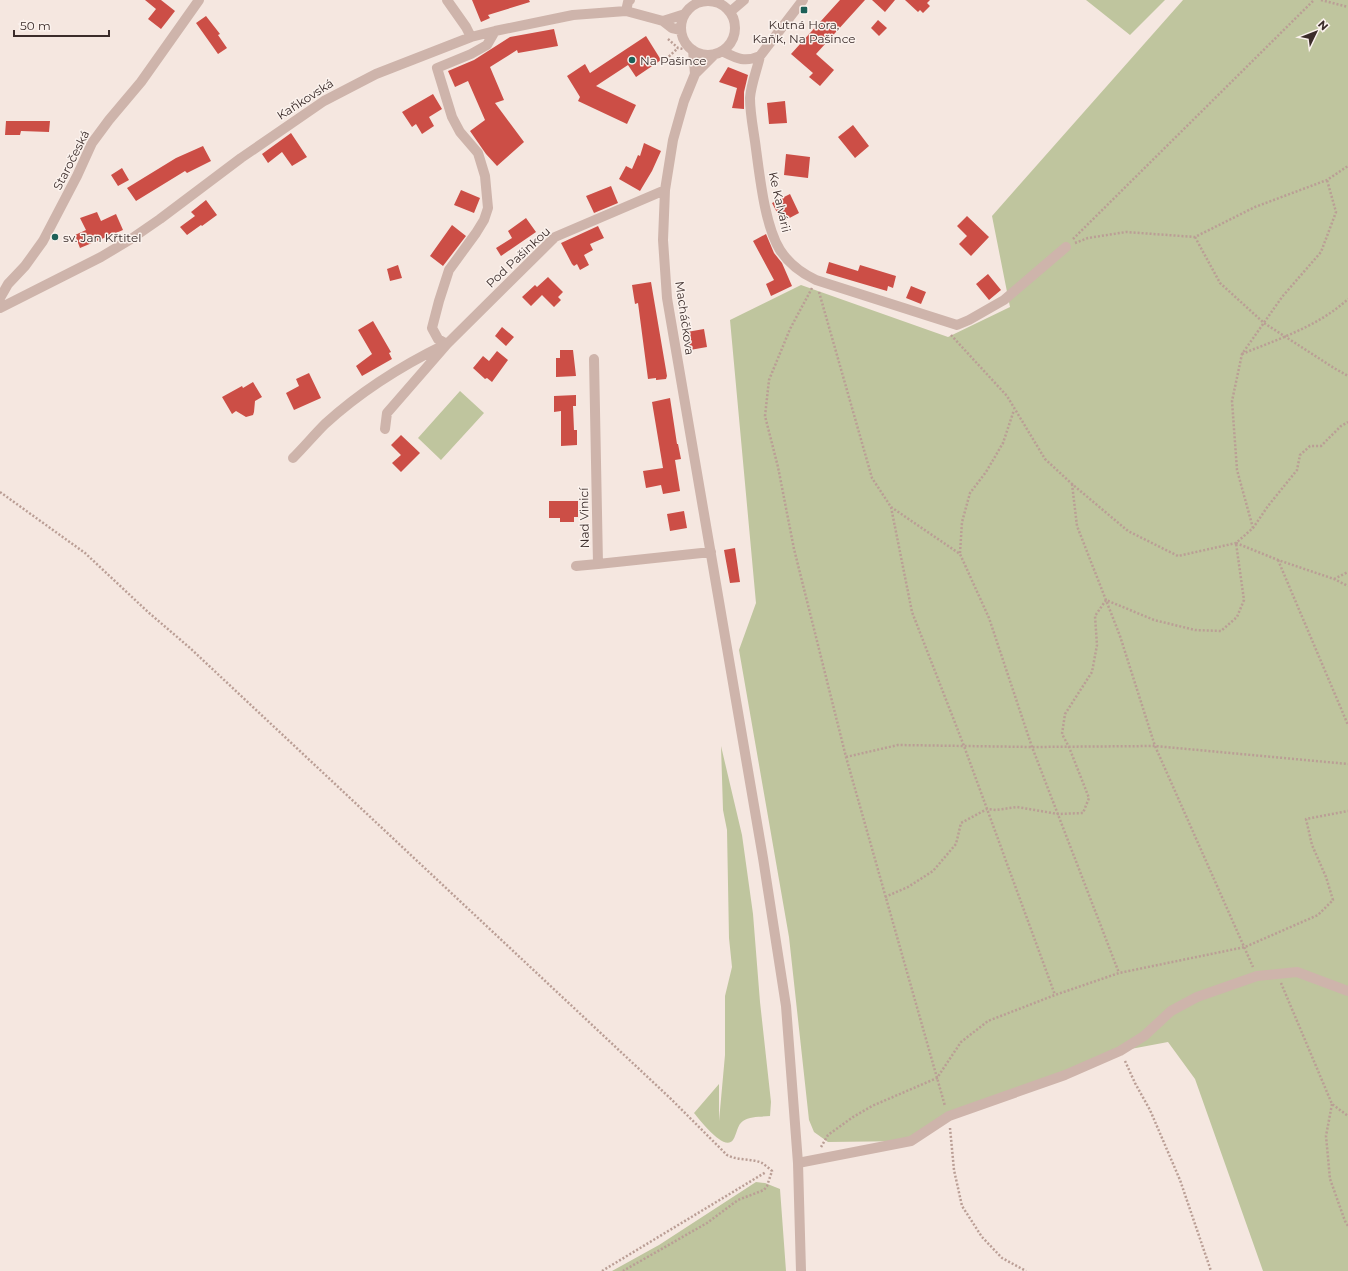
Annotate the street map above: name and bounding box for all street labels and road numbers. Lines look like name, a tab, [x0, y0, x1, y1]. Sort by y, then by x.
street label: Kaňkovská	[274, 75, 336, 123]
street label: Staročeská	[50, 128, 92, 192]
street label: Ke Kalvárii	[766, 170, 794, 234]
street label: Pod Pašinkou	[483, 223, 553, 291]
street label: Macháčkova	[672, 280, 698, 356]
street label: Nad Vinicí	[576, 487, 592, 549]

